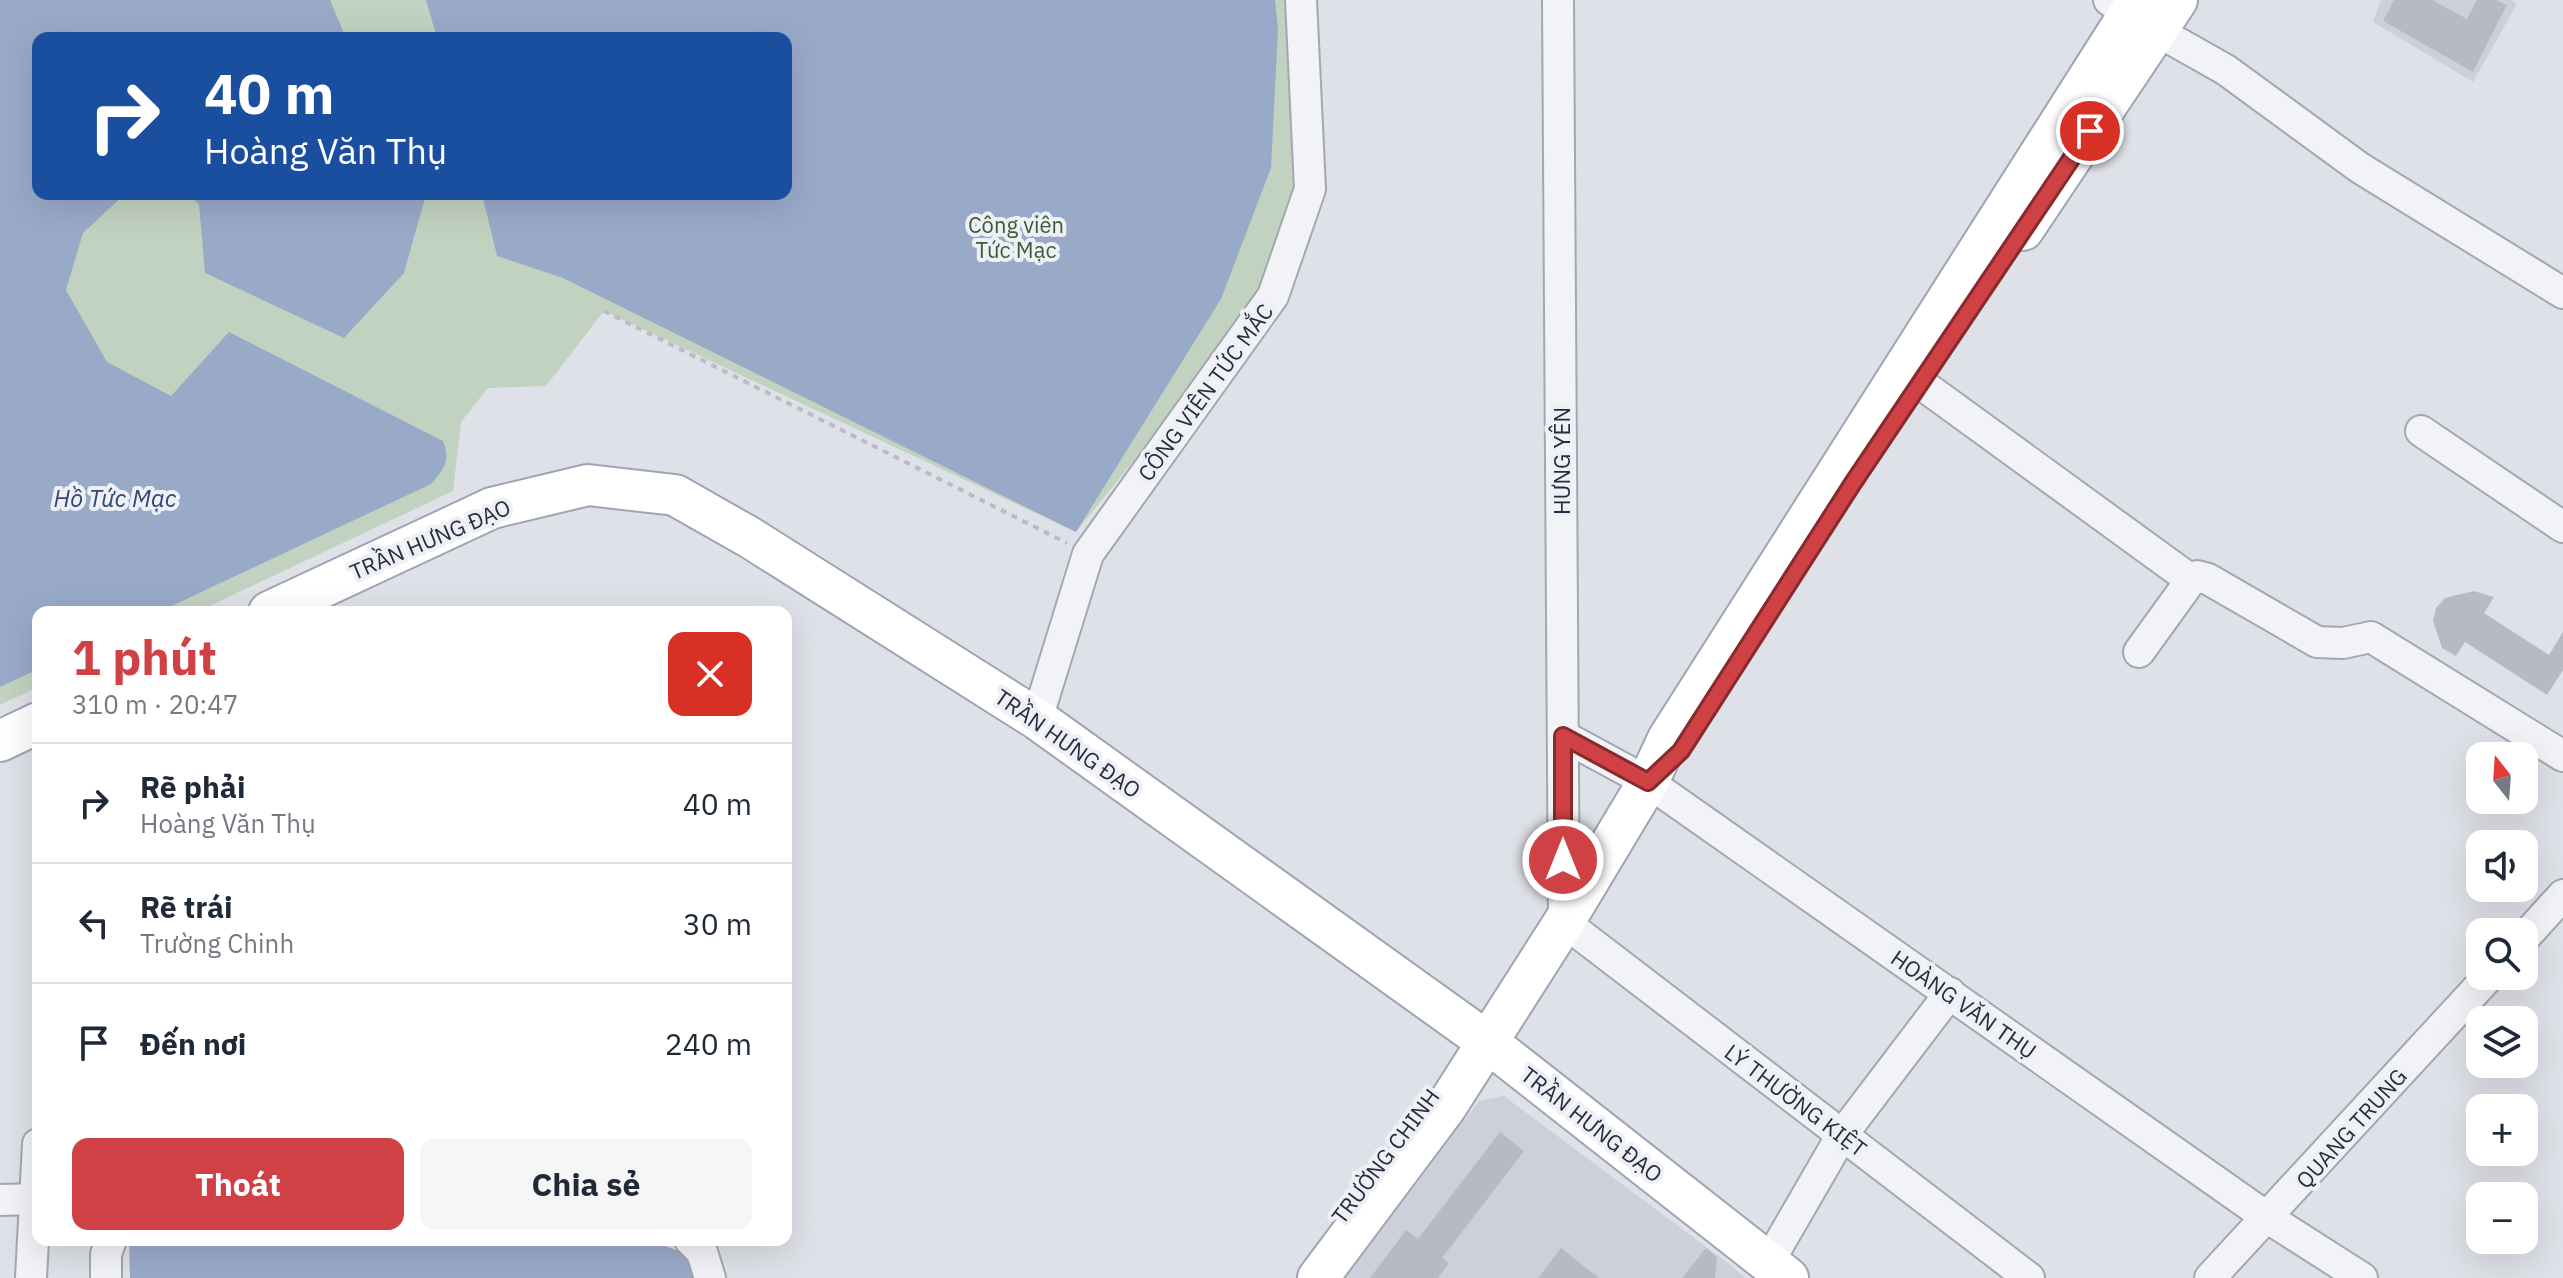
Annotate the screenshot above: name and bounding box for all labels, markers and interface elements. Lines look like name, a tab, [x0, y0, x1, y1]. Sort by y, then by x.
text: 40 m	[204, 57, 334, 129]
icon: right	[72, 64, 176, 168]
pin	[2056, 97, 2124, 165]
icon: arrive	[2068, 109, 2112, 153]
text: Hoàng Văn Thụ	[204, 127, 447, 174]
park label: Công viên Tức Mạc	[968, 210, 1064, 264]
street label: CÔNG VIÊN TỨC MẮC	[1130, 297, 1279, 486]
street label: HƯNG YÊN	[1547, 407, 1576, 515]
water label: Hồ Tức Mạc	[54, 482, 177, 514]
street label: TRẦN HƯNG ĐẠO	[344, 490, 515, 586]
text: 1 phút	[72, 626, 217, 688]
button: close	[668, 632, 752, 716]
street label: TRẦN HƯNG ĐẠO	[989, 680, 1148, 804]
text: 310 m · 20:47	[72, 687, 238, 721]
north arrow	[2466, 742, 2538, 814]
map controls	[2466, 742, 2538, 1254]
text: Rẽ phải	[140, 767, 245, 806]
icon: right	[72, 781, 116, 825]
text: 40 m	[683, 784, 752, 823]
text: Hoàng Văn Thụ	[140, 806, 316, 840]
position arrow	[1521, 818, 1605, 902]
button: sound	[2466, 830, 2538, 902]
text: Rẽ trái	[140, 887, 233, 926]
icon: left	[72, 901, 116, 945]
text: 30 m	[683, 904, 752, 943]
button: search	[2466, 918, 2538, 990]
text: Trường Chinh	[140, 926, 294, 960]
street label: HOÀNG VĂN THỤ	[1886, 943, 2042, 1065]
button: layers	[2466, 1006, 2538, 1078]
icon: arrive	[72, 1021, 116, 1065]
text: Đến nơi	[140, 1024, 246, 1063]
text: 240 m	[665, 1024, 752, 1063]
street label: LÝ THƯỜNG KIỆT	[1719, 1037, 1873, 1163]
street label: TRẦN HƯNG ĐẠO	[1515, 1058, 1670, 1188]
street label: QUANG TRUNG	[2289, 1062, 2413, 1194]
street label: TRƯỜNG CHINH	[1325, 1083, 1445, 1229]
button: +	[2466, 1094, 2538, 1166]
button: Thoát	[72, 1138, 404, 1230]
button: Chia sẻ	[420, 1138, 752, 1230]
button: −	[2466, 1182, 2538, 1254]

